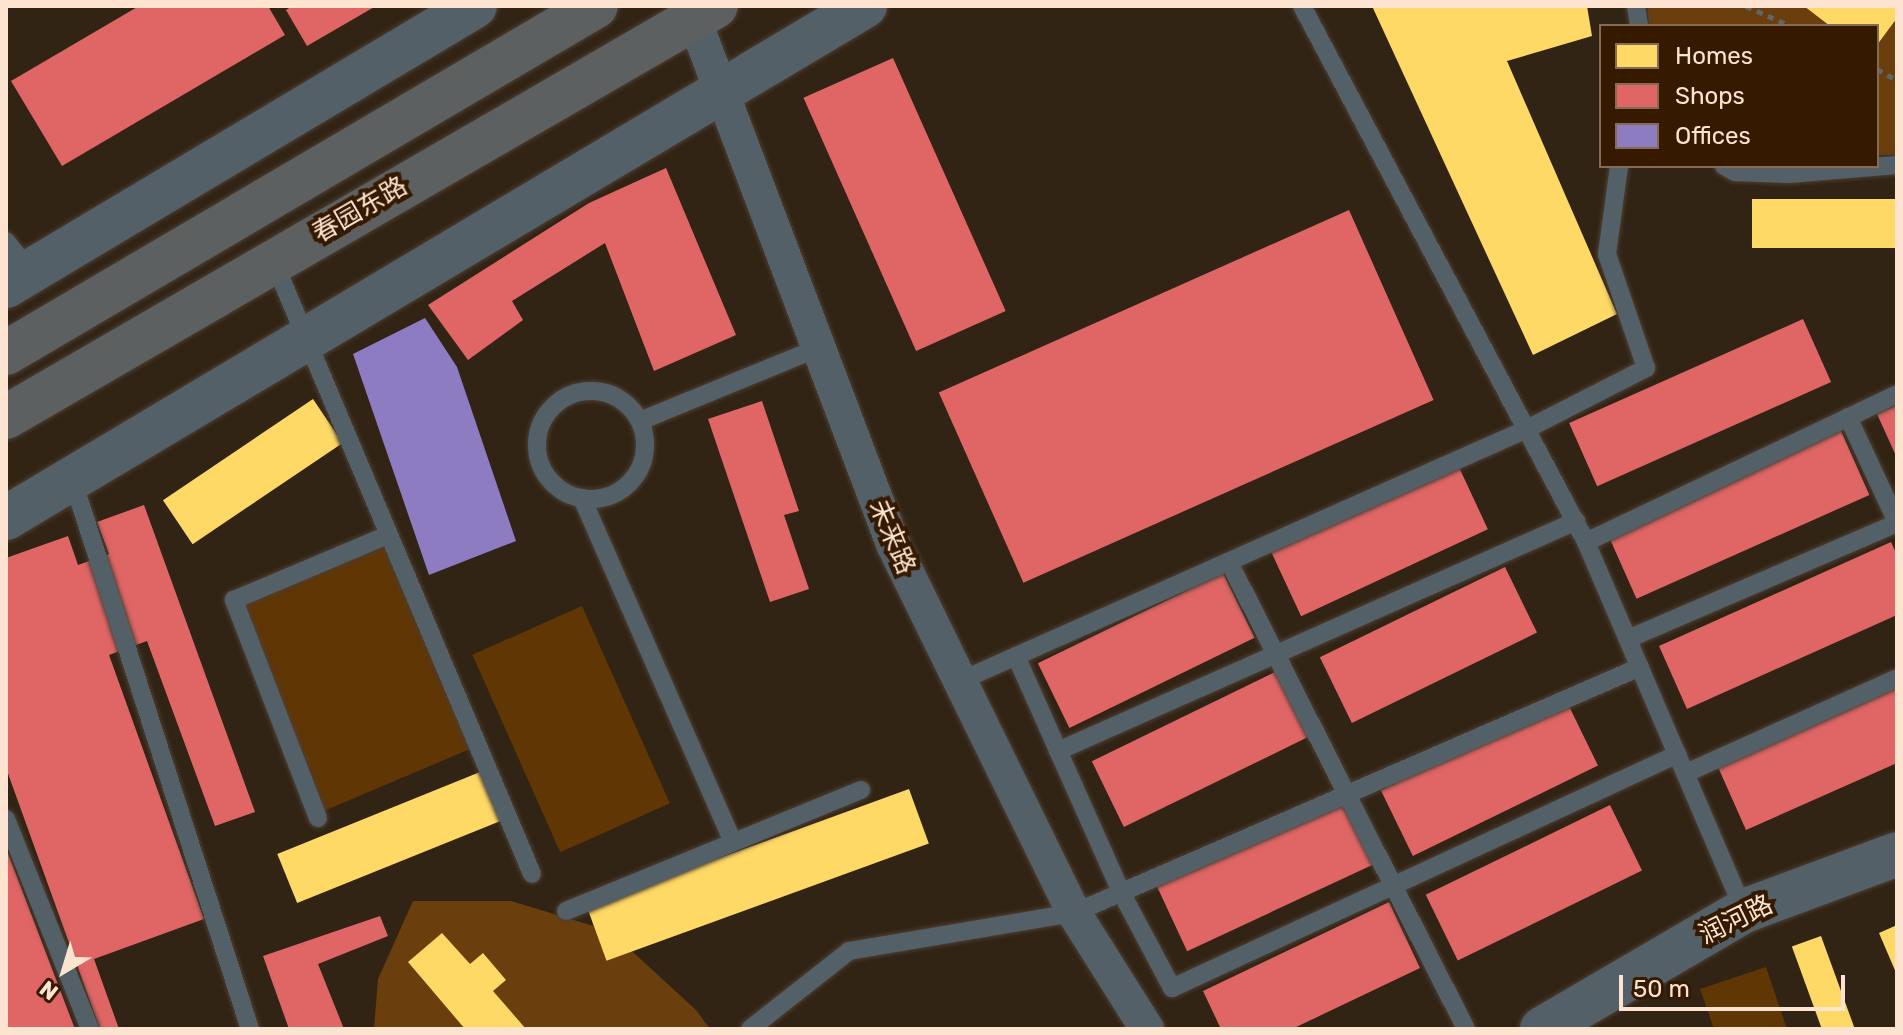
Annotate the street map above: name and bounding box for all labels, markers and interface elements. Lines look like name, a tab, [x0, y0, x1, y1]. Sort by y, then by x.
legend	[1599, 24, 1879, 168]
text: Homes	[1675, 42, 1753, 70]
text: Shops	[1675, 82, 1745, 110]
text: Offices	[1675, 122, 1751, 150]
street label: 春园东路	[307, 170, 413, 250]
street label: 未来路	[862, 495, 922, 579]
street label: 润河路	[1694, 889, 1778, 951]
north arrow	[24, 931, 104, 1011]
scale bar	[1623, 959, 1849, 1009]
text: N	[34, 975, 63, 1006]
text: 50 m	[1633, 975, 1690, 1003]

